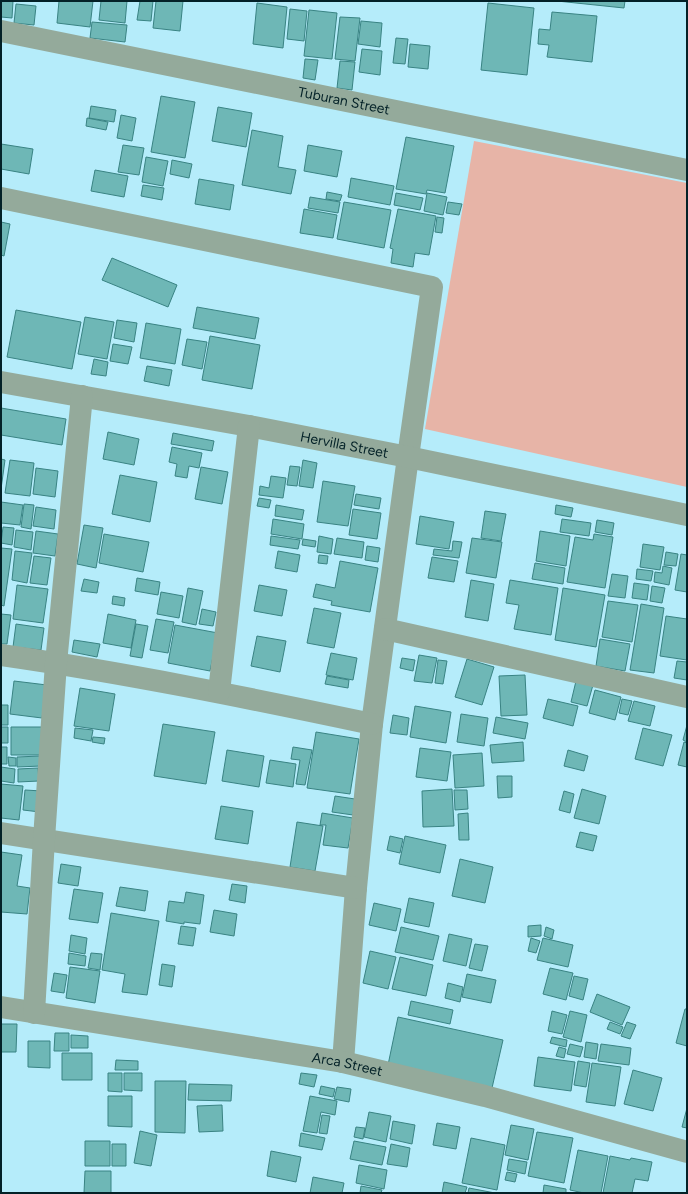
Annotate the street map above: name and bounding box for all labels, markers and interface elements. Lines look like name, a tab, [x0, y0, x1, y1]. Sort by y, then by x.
street label: Tuburan Street	[297, 83, 391, 119]
street label: Hervilla Street	[299, 428, 390, 462]
street label: Arca Street	[311, 1049, 384, 1080]

